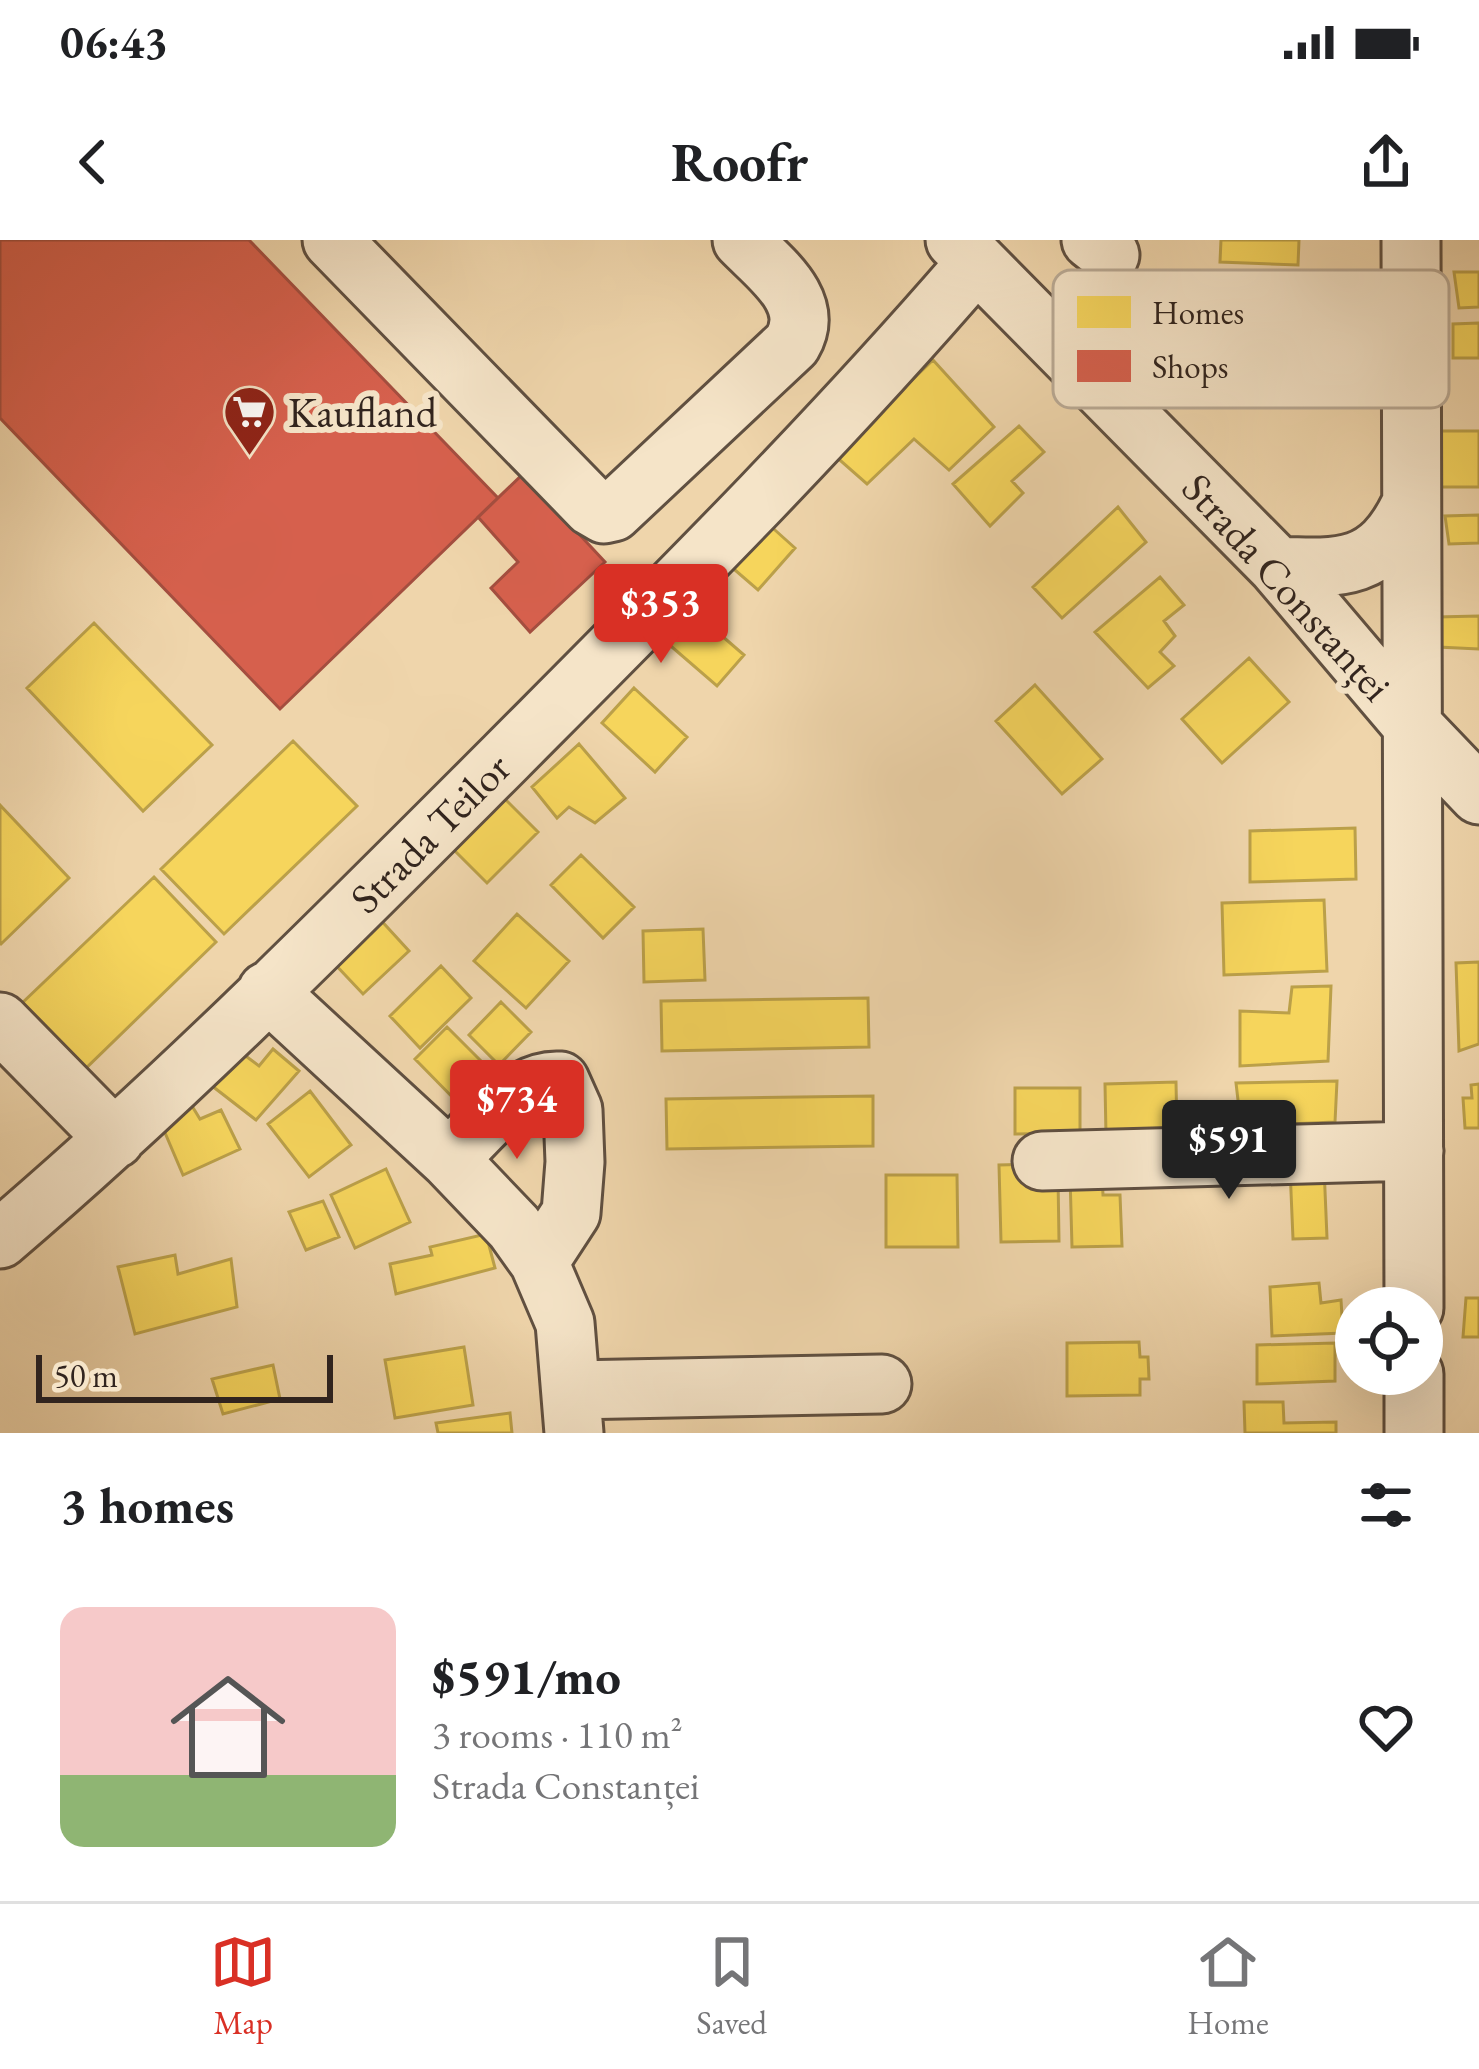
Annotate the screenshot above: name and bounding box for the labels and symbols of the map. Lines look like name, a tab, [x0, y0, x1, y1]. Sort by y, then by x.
legend	[1053, 270, 1449, 408]
text: Homes	[1152, 291, 1244, 334]
text: Shops	[1152, 345, 1228, 388]
supermarket icon: Kaufland	[221, 384, 277, 458]
place label: Kaufland	[288, 385, 438, 440]
street label: Strada Constanței	[1170, 461, 1404, 713]
pin: $353	[590, 564, 732, 666]
street label: Strada Teilor	[338, 741, 522, 925]
pin: $734	[446, 1060, 588, 1162]
pin: $591	[1158, 1100, 1300, 1202]
scale bar	[36, 1349, 333, 1402]

